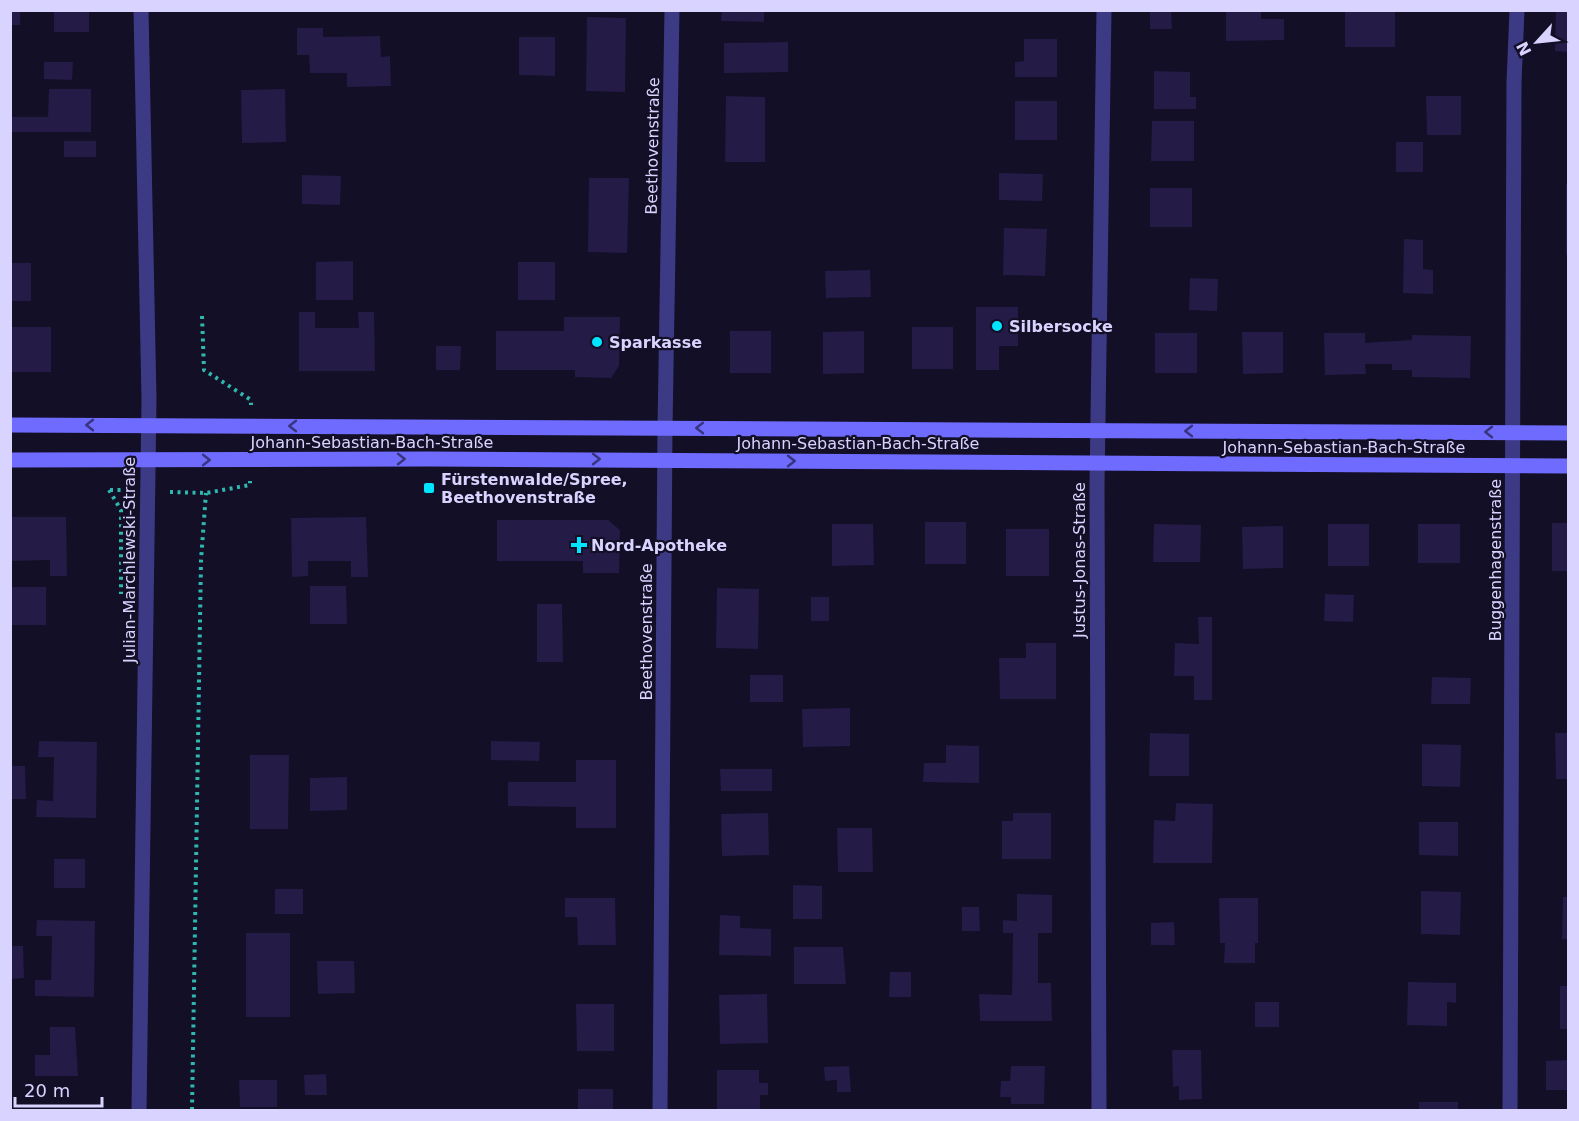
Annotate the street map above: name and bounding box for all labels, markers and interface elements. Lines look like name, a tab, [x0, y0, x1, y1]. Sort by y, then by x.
north arrow	[1507, 12, 1567, 72]
text: N	[1513, 38, 1536, 59]
street label: Beethovenstraße	[642, 77, 663, 215]
place label: Silbersocke	[1009, 317, 1113, 336]
marker: Silbersocke	[990, 319, 1004, 333]
place label: Sparkasse	[609, 333, 702, 352]
marker: Sparkasse	[590, 335, 604, 349]
one-way arrow	[85, 419, 94, 431]
one-way arrow	[288, 420, 297, 432]
one-way arrow	[696, 422, 705, 434]
one-way arrow	[1185, 424, 1194, 437]
one-way arrow	[1485, 426, 1494, 438]
street label: Johann-Sebastian-Bach-Straße	[250, 433, 493, 452]
street label: Johann-Sebastian-Bach-Straße	[736, 434, 979, 453]
street label: Johann-Sebastian-Bach-Straße	[1222, 438, 1465, 457]
one-way arrow	[397, 453, 406, 465]
one-way arrow	[592, 453, 601, 466]
one-way arrow	[202, 454, 211, 466]
one-way arrow	[787, 455, 796, 467]
street label: Julian-Marchlewski-Straße	[120, 457, 139, 664]
place label: Fürstenwalde/Spree, Beethovenstraße	[441, 470, 628, 507]
street label: Buggenhagenstraße	[1486, 479, 1505, 641]
marker: Fürstenwalde/Spree, Beethovenstraße	[422, 481, 436, 495]
street label: Justus-Jonas-Straße	[1070, 482, 1089, 639]
place label: Nord-Apotheke	[591, 536, 727, 555]
marker: Nord-Apotheke	[572, 538, 586, 552]
street label: Beethovenstraße	[637, 563, 656, 701]
scale bar	[15, 1070, 102, 1108]
text: 20 m	[24, 1080, 70, 1101]

